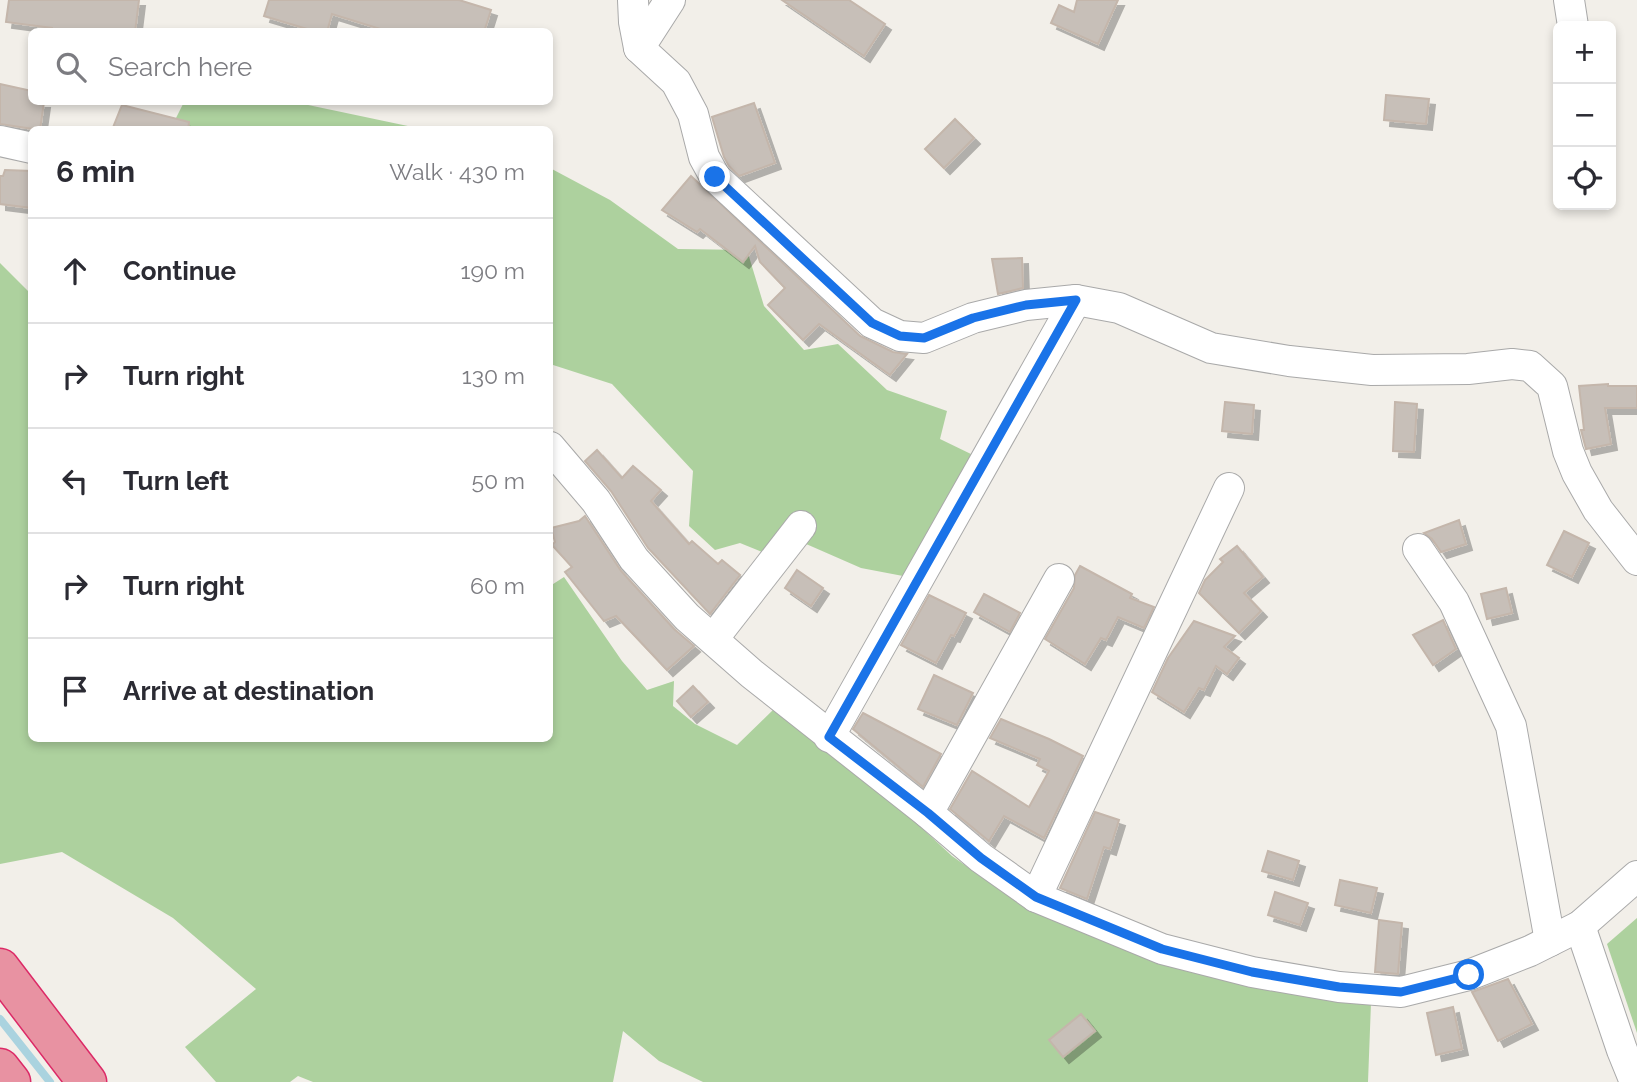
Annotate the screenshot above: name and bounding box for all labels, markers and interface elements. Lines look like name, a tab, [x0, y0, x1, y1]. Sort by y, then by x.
map controls	[1553, 21, 1616, 210]
button: +	[1553, 21, 1616, 84]
search box	[28, 28, 553, 105]
icon: search	[52, 48, 90, 86]
text: Search here	[108, 52, 252, 82]
button: −	[1553, 84, 1616, 147]
button: locate	[1553, 147, 1616, 210]
text: 6 min	[56, 154, 135, 189]
text: Walk · 430 m	[389, 158, 525, 185]
route end	[699, 161, 730, 192]
icon: ahead	[56, 252, 94, 290]
text: Continue	[123, 256, 236, 286]
text: 190 m	[461, 257, 525, 284]
icon: right	[56, 357, 94, 395]
text: Turn right	[123, 361, 244, 391]
text: 130 m	[462, 362, 525, 389]
icon: left	[56, 462, 94, 500]
text: Turn left	[123, 466, 229, 496]
text: 50 m	[471, 467, 525, 494]
icon: right	[56, 567, 94, 605]
text: Turn right	[123, 571, 244, 601]
text: 60 m	[470, 572, 525, 599]
icon: arrive	[56, 672, 94, 710]
text: Arrive at destination	[123, 676, 374, 706]
route start	[1453, 959, 1484, 990]

